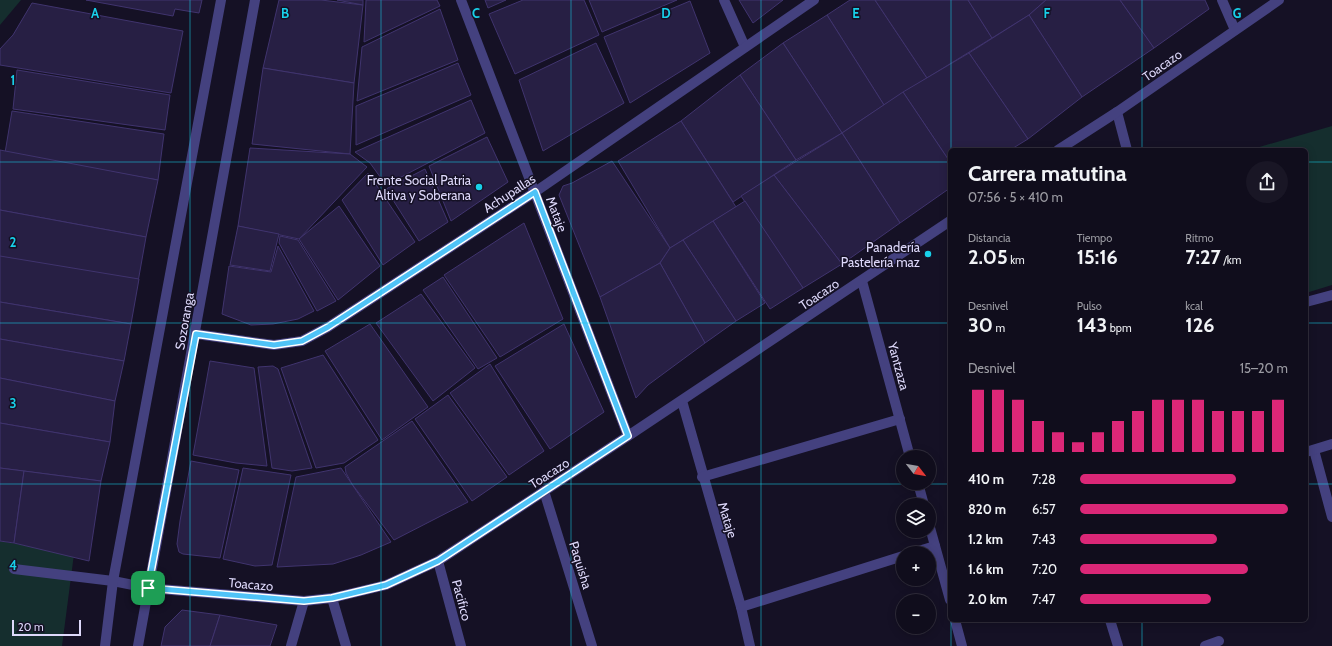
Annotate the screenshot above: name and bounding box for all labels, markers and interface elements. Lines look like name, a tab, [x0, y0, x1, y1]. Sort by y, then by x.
text: A	[91, 5, 100, 21]
text: B	[281, 5, 289, 21]
text: C	[472, 5, 480, 21]
text: D	[661, 5, 671, 21]
text: E	[852, 5, 860, 21]
text: F	[1044, 5, 1051, 21]
text: G	[1233, 5, 1242, 21]
street label: Toacazo	[1139, 46, 1185, 84]
text: 1	[11, 72, 15, 88]
text: Carrera matutina	[968, 160, 1127, 187]
button: share	[1246, 161, 1288, 203]
street label: Achupallas	[480, 170, 539, 216]
place label: Frente Social Patria Altiva y Soberana	[367, 172, 472, 203]
marker: Frente Social Patria Altiva y Soberana	[474, 182, 484, 192]
text: 07:56 · 5 × 410 m	[968, 189, 1063, 205]
street label: Mataje	[542, 194, 571, 235]
text: Distancia	[968, 231, 1011, 245]
text: Tiempo	[1077, 231, 1112, 245]
text: Ritmo	[1185, 231, 1214, 245]
text: 2	[10, 234, 17, 250]
place label: Panadería Pastelería maz	[841, 239, 921, 270]
text: 2.05	[968, 245, 1008, 269]
text: 15:16	[1077, 245, 1118, 269]
text: 7:27	[1185, 245, 1221, 269]
marker: Panadería Pastelería maz	[923, 249, 933, 259]
text: km	[1008, 253, 1025, 267]
text: /km	[1221, 253, 1241, 267]
street label: Toacazo	[796, 275, 842, 313]
street label: Sozoranga	[171, 290, 197, 351]
text: Desnivel	[968, 299, 1008, 313]
text: Pulso	[1077, 299, 1102, 313]
text: kcal	[1185, 299, 1203, 313]
text: 30	[968, 313, 993, 337]
text: 143	[1077, 313, 1107, 337]
text: 126	[1185, 313, 1215, 337]
text: m	[993, 321, 1005, 335]
text: bpm	[1107, 321, 1132, 335]
street label: Yantzaza	[885, 339, 913, 392]
text: Desnivel	[968, 360, 1015, 376]
text: 15–20 m	[1240, 360, 1288, 376]
text: 3	[9, 395, 17, 411]
north arrow	[896, 450, 936, 490]
map controls	[896, 450, 936, 634]
street label: Toacazo	[526, 454, 572, 492]
text: 410 m	[968, 471, 1004, 487]
text: 7:28	[1032, 471, 1056, 487]
button: layers	[896, 498, 936, 538]
street label: Mataje	[714, 500, 741, 540]
text: 820 m	[968, 501, 1006, 517]
text: 6:57	[1032, 501, 1056, 517]
text: 1.2 km	[968, 531, 1003, 547]
text: 7:43	[1032, 531, 1056, 547]
street label: Paquisha	[566, 539, 596, 591]
button: +	[896, 546, 936, 586]
text: 4	[9, 557, 17, 573]
text: 1.6 km	[968, 561, 1004, 577]
text: 7:20	[1032, 561, 1057, 577]
pin	[131, 571, 165, 605]
street label: Toacazo	[228, 574, 274, 594]
icon: arrive	[137, 577, 159, 599]
street label: Pacifico	[449, 578, 475, 622]
text: 2.0 km	[968, 591, 1007, 607]
text: 7:47	[1032, 591, 1055, 607]
button: −	[896, 594, 936, 634]
scale bar	[12, 618, 81, 637]
text: 20 m	[18, 620, 44, 634]

